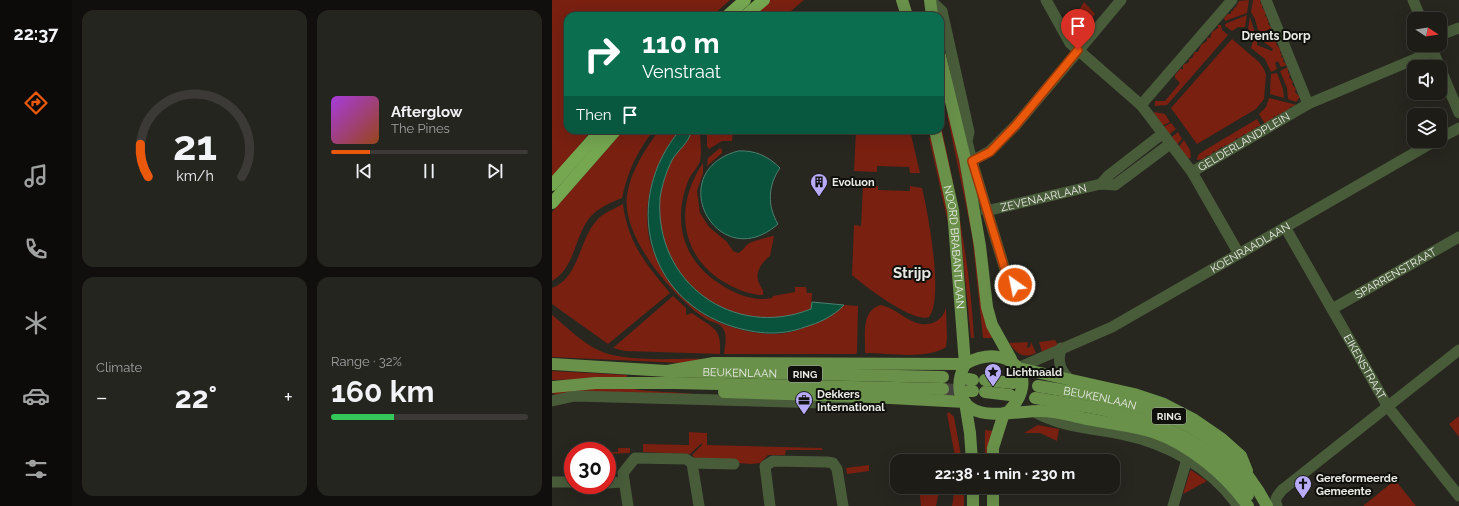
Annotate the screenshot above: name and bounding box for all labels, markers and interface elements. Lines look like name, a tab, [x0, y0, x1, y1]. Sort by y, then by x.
pin	[1061, 9, 1095, 50]
north arrow	[1407, 12, 1447, 52]
map controls	[1407, 12, 1447, 148]
icon: arrive	[1067, 15, 1089, 37]
text: 22:37	[14, 23, 58, 44]
text: 110 m	[642, 27, 720, 60]
icon: right	[576, 28, 628, 80]
district label: Drents Dorp	[1241, 29, 1311, 43]
button: sound	[1407, 60, 1447, 100]
text: Venstraat	[642, 61, 721, 82]
icon: directions	[22, 89, 50, 117]
text: Afterglow	[391, 103, 462, 121]
icon: arrive	[619, 104, 641, 126]
text: Then	[576, 106, 611, 124]
button: layers	[1407, 108, 1447, 148]
street label: GELDERLANDPLEIN	[1196, 110, 1292, 174]
text: 21	[172, 120, 217, 169]
text: The Pines	[391, 121, 450, 136]
icon: previous	[353, 160, 375, 182]
icon: pause	[418, 160, 440, 182]
icon: next	[484, 160, 506, 182]
icon: music	[22, 162, 50, 190]
text: km/h	[176, 167, 213, 183]
building icon: Evoluon	[809, 172, 829, 197]
place label: Evoluon	[832, 176, 875, 189]
street label: ZEVENAARLAAN	[999, 182, 1088, 214]
street label: NOORD BRABANTLAAN	[941, 184, 967, 309]
street label: KOENRAADLAAN	[1208, 220, 1293, 276]
icon: phone	[22, 235, 50, 263]
street label: SPARRENSTRAAT	[1353, 245, 1439, 302]
district label: Strijp	[893, 264, 931, 282]
position arrow	[994, 264, 1036, 306]
icon: climate	[22, 309, 50, 337]
street label: EIKENSTRAAT	[1341, 332, 1388, 402]
text: Range · 32%	[331, 354, 402, 369]
text: Climate	[96, 360, 142, 375]
place icon: Lichtnaald	[983, 362, 1003, 387]
street label: BEUKENLAAN	[702, 366, 777, 380]
road number: RING	[788, 366, 822, 382]
place label: Lichtnaald	[1006, 366, 1062, 379]
text: 160 km	[331, 374, 434, 409]
text: 22°	[175, 380, 217, 415]
icon: car	[22, 382, 50, 410]
text: −	[96, 384, 108, 410]
text: +	[284, 384, 293, 410]
street label: BEUKENLAAN	[1062, 384, 1138, 413]
place label: Dekkers International	[817, 388, 885, 414]
office icon: Dekkers International	[794, 390, 814, 415]
road number: RING	[1152, 408, 1186, 424]
speed limit sign: 30	[564, 442, 616, 494]
icon: filters	[22, 455, 50, 483]
text: 22:38 · 1 min · 230 m	[935, 465, 1075, 483]
place label: Gereformeerde Gemeente	[1316, 472, 1398, 498]
church icon: Gereformeerde Gemeente	[1293, 474, 1313, 499]

